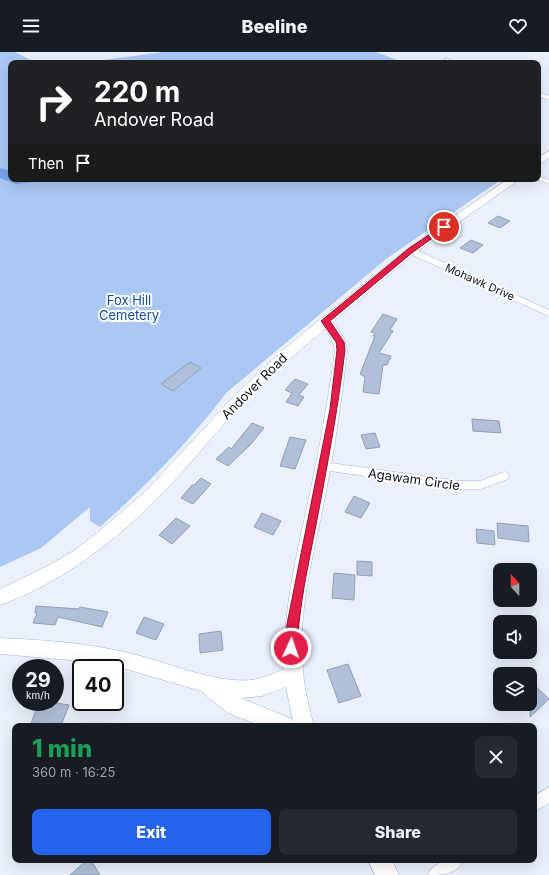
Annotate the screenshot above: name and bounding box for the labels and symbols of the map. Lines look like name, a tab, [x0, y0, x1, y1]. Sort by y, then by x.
pin	[427, 210, 461, 244]
street label: Mohawk Drive	[443, 260, 517, 304]
park label: Fox Hill Cemetery	[99, 292, 159, 323]
street label: Andover Road	[218, 350, 290, 422]
street label: Agawam Circle	[367, 465, 461, 493]
north arrow	[493, 563, 537, 607]
position arrow	[270, 627, 312, 669]
speed limit sign: 40	[72, 659, 124, 711]

